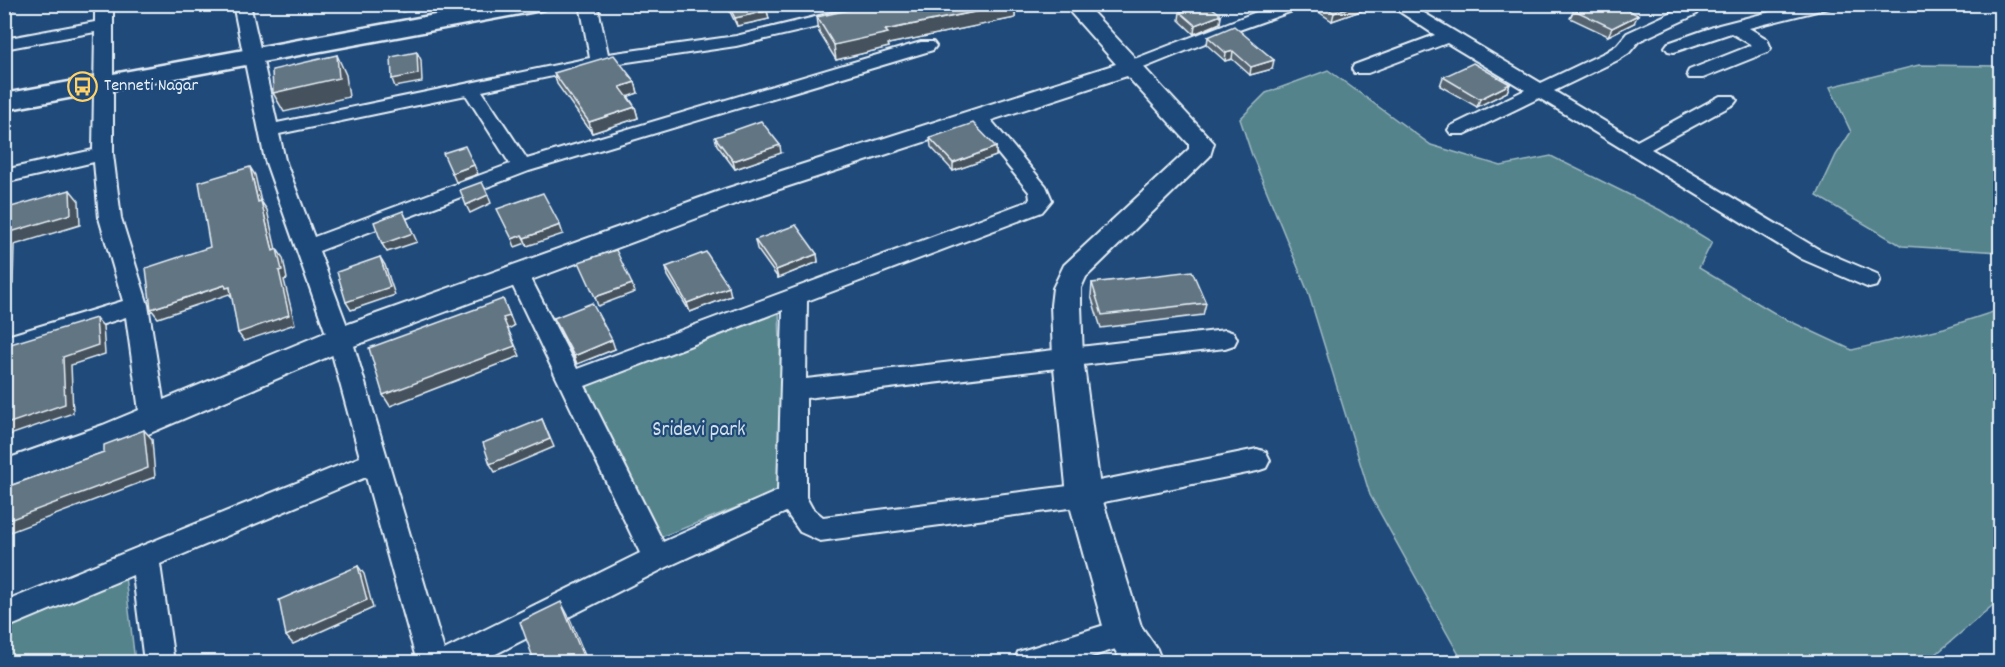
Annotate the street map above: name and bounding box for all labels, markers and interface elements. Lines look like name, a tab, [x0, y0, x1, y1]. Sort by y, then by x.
bus stop icon: Tenneti Nagar	[67, 70, 99, 102]
place label: Tenneti Nagar	[104, 74, 198, 99]
park label: Sridevi park	[652, 416, 746, 446]

